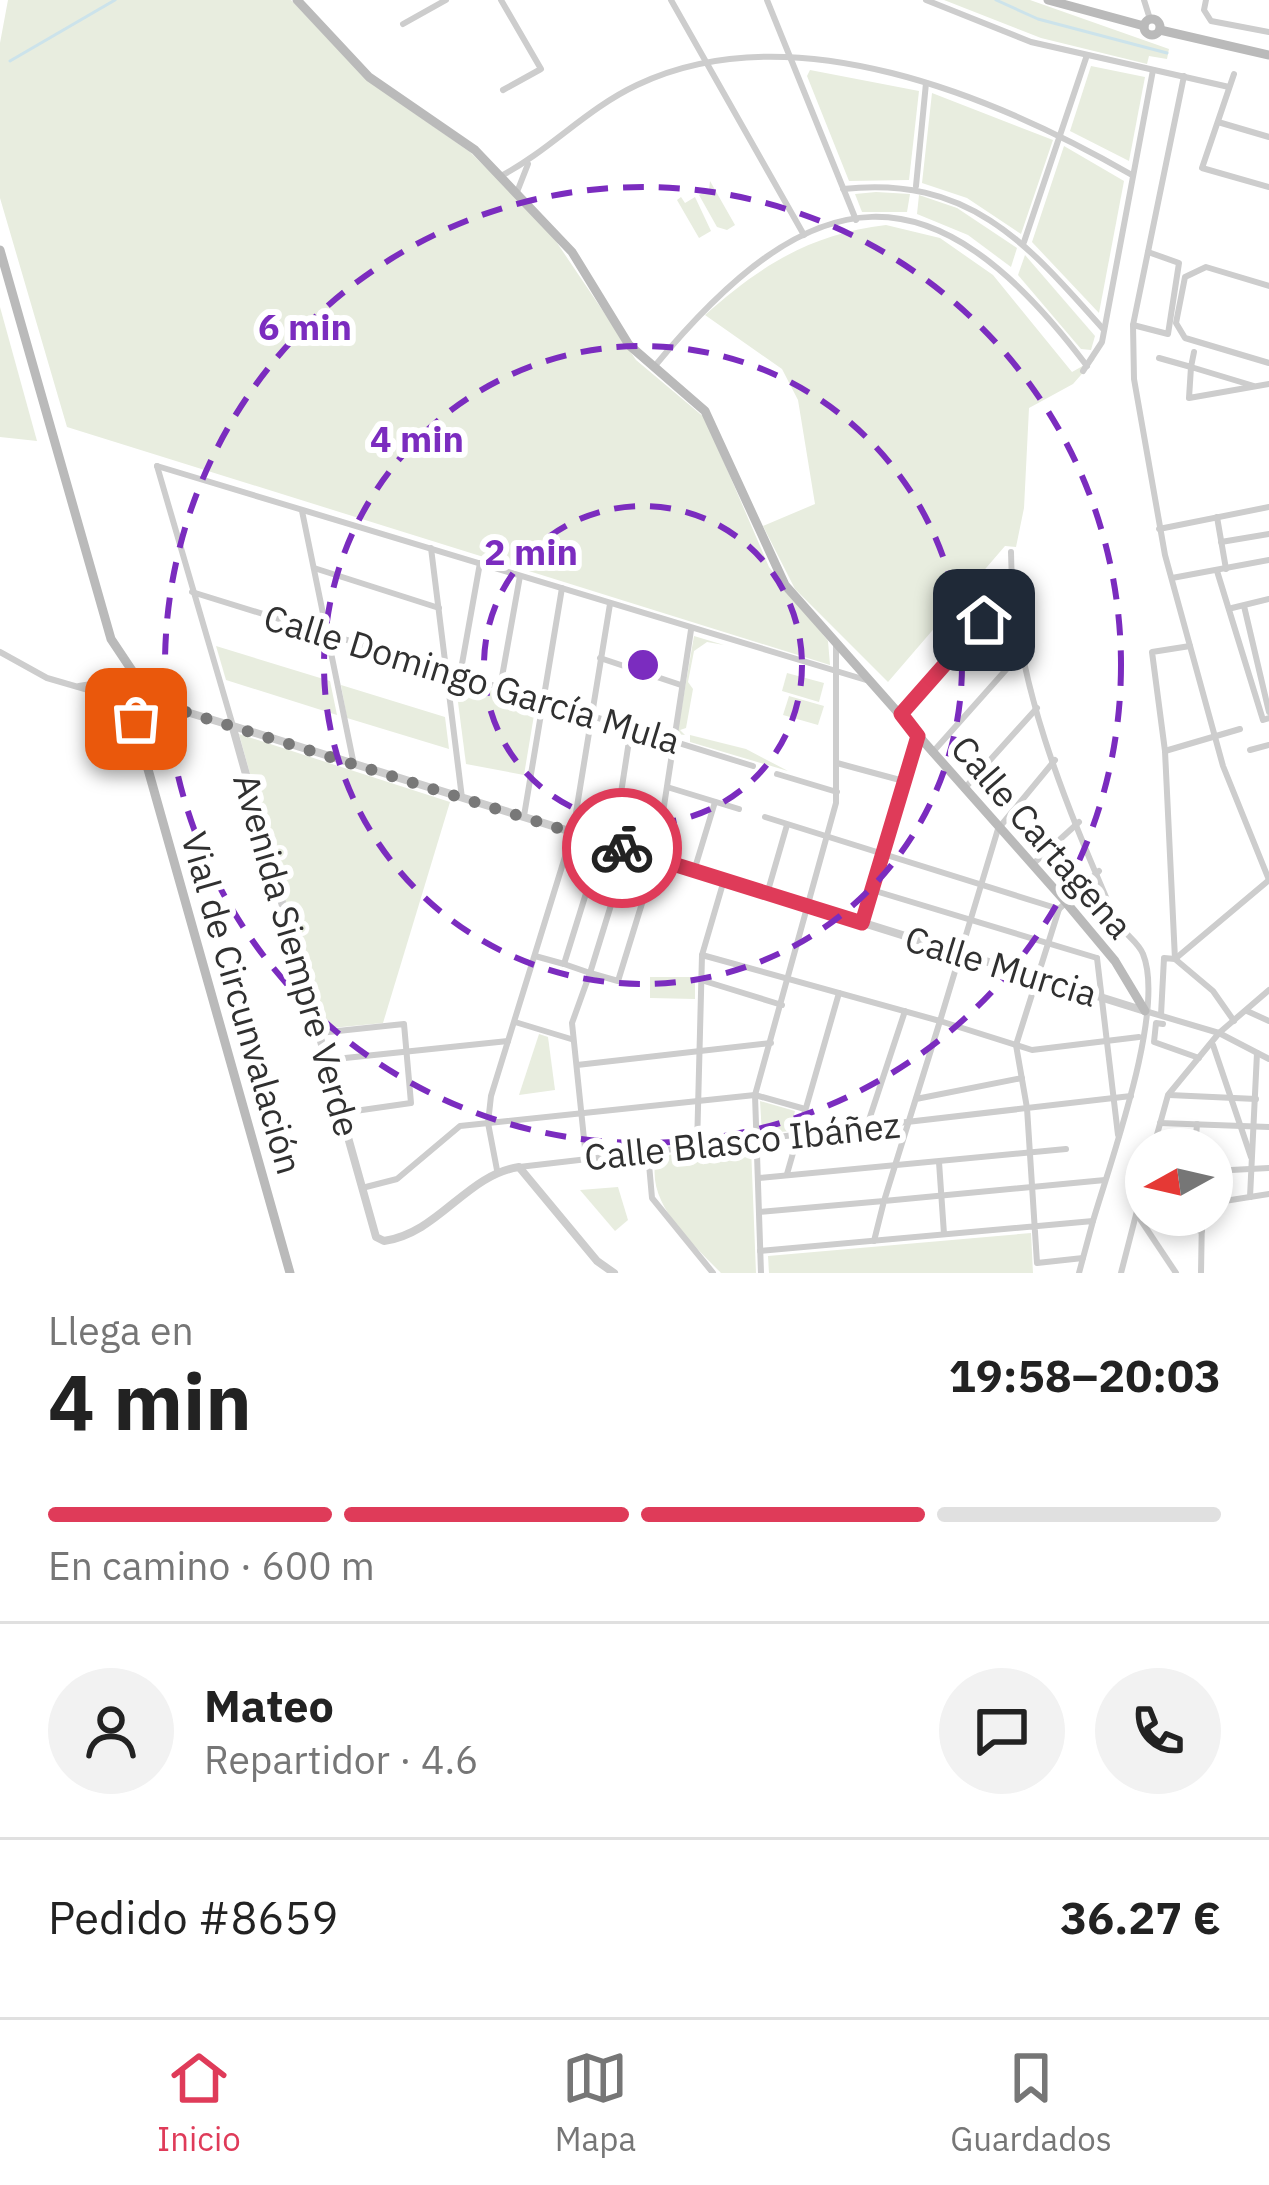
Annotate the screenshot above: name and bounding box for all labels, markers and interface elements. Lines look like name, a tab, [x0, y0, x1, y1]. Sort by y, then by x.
text: 6 min	[258, 303, 352, 350]
text: 4 min	[370, 415, 464, 462]
text: 2 min	[484, 528, 578, 575]
pin	[933, 569, 1035, 671]
icon: home	[951, 587, 1017, 653]
street label: Calle Domingo García Mula	[258, 593, 686, 764]
centre of rings	[622, 644, 664, 686]
pin	[85, 668, 187, 770]
icon: bag	[103, 686, 169, 752]
street label: Calle Cartagena	[941, 725, 1144, 948]
street label: Avenida Siempre Verde	[223, 768, 372, 1142]
courier	[562, 788, 682, 908]
icon: bike	[589, 815, 655, 881]
street label: Vial de Circunvalación	[171, 826, 314, 1179]
street label: Calle Murcia	[899, 914, 1103, 1017]
street label: Calle Blasco Ibáñez	[582, 1101, 902, 1180]
north arrow	[1125, 1128, 1233, 1236]
map controls	[1125, 1128, 1233, 1236]
text: Llega en	[48, 1305, 194, 1356]
text: 19:58–20:03	[949, 1346, 1221, 1404]
text: 4 min	[48, 1350, 252, 1451]
text: En camino · 600 m	[48, 1540, 375, 1591]
button: person	[48, 1668, 174, 1794]
button: chat	[939, 1668, 1065, 1794]
button: phone	[1095, 1668, 1221, 1794]
text: Mateo	[204, 1676, 334, 1734]
text: Repartidor · 4.6	[204, 1734, 478, 1785]
text: Pedido #8659	[48, 1888, 338, 1946]
text: 36.27 €	[1060, 1888, 1221, 1946]
tab: Inicio	[157, 2045, 241, 2160]
tab: Mapa	[555, 2045, 636, 2160]
tab: Guardados	[950, 2045, 1112, 2160]

